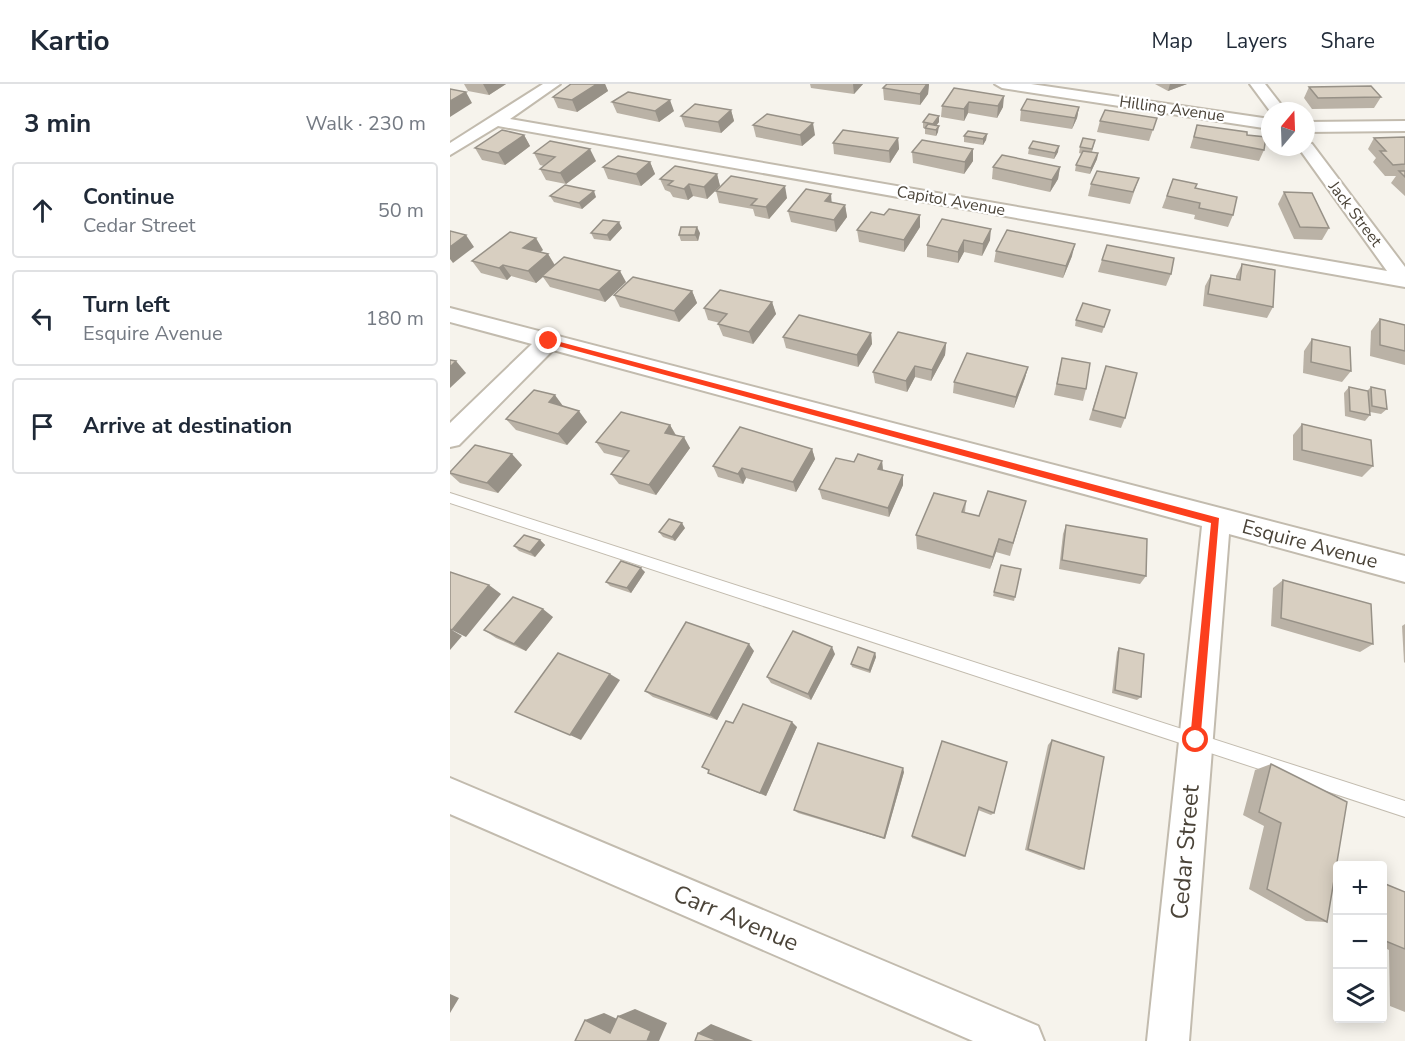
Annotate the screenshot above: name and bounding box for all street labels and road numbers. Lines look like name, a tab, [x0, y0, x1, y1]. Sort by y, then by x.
street label: Hilling Avenue	[1118, 91, 1226, 127]
street label: Jack Street	[1322, 176, 1387, 252]
street label: Capitol Avenue	[895, 181, 1007, 221]
street label: Esquire Avenue	[1239, 513, 1381, 575]
street label: Cedar Street	[1163, 783, 1207, 921]
street label: Carr Avenue	[668, 877, 804, 959]

